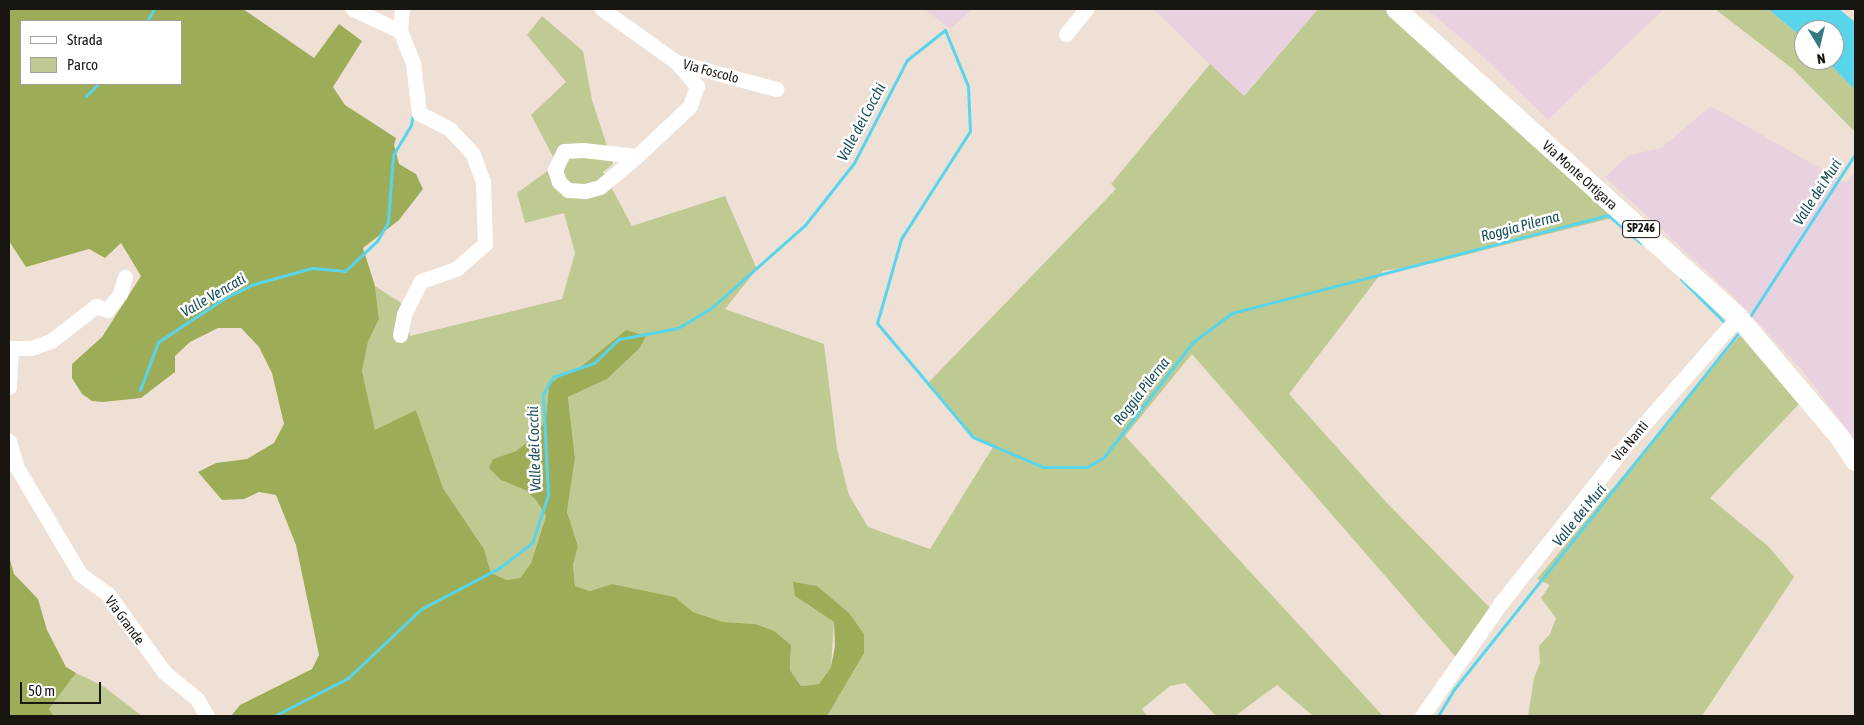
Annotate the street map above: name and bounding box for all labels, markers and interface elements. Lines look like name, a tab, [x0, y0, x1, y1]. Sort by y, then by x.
legend	[20, 20, 182, 85]
north arrow	[1794, 20, 1844, 70]
text: Strada	[67, 31, 103, 48]
text: N	[1816, 50, 1827, 67]
street label: Via Foscolo	[681, 55, 741, 87]
text: Parco	[67, 56, 98, 73]
water label: Valle dei Cocchi	[833, 80, 889, 164]
street label: Via Monte Ortigara	[1539, 137, 1621, 213]
water label: Valle dei Muri	[1789, 156, 1845, 228]
water label: Roggia Pilerna	[1479, 207, 1561, 245]
road number: SP246	[1621, 220, 1661, 238]
water label: Valle Vencati	[177, 269, 249, 321]
water label: Roggia Pilerna	[1109, 354, 1173, 428]
water label: Valle dei Cocchi	[524, 406, 544, 492]
street label: Via Nanti	[1608, 417, 1652, 465]
water label: Valle dei Muri	[1548, 480, 1610, 550]
street label: Via Grande	[102, 592, 148, 648]
scale bar	[22, 672, 104, 704]
text: 50 m	[28, 682, 55, 699]

